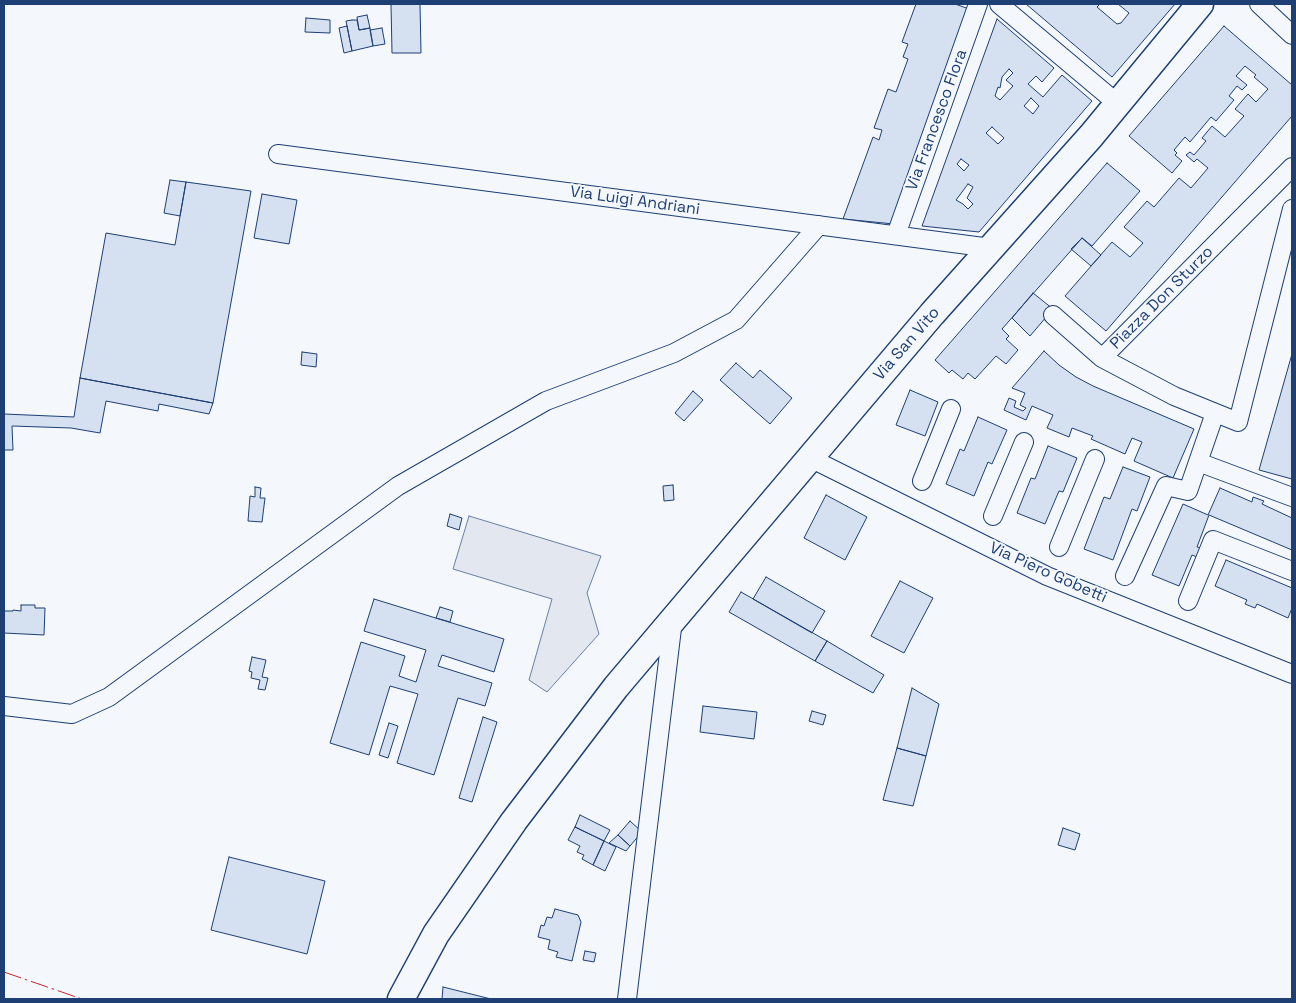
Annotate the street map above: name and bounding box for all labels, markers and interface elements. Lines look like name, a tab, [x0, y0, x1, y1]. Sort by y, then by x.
street label: Via Francesco Flora	[902, 47, 972, 193]
street label: Via Luigi Andriani	[569, 182, 701, 220]
street label: Piazza Don Sturzo	[1106, 242, 1218, 354]
street label: Via San Vito	[870, 303, 944, 385]
street label: Via Piero Gobetti	[986, 538, 1110, 608]

